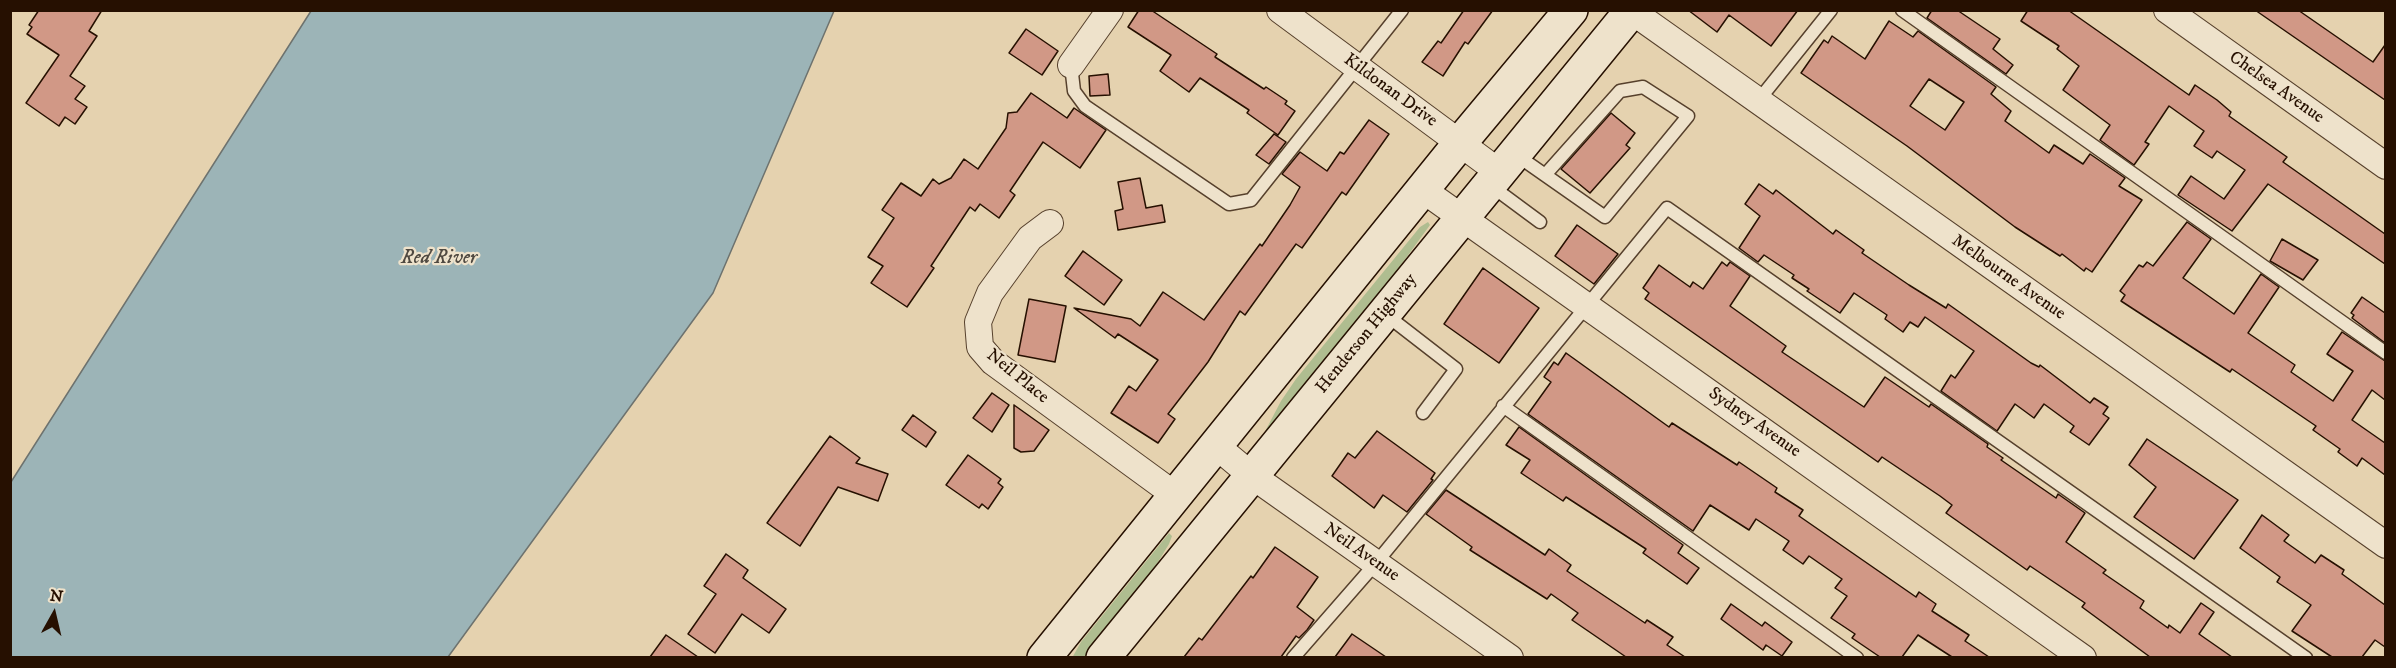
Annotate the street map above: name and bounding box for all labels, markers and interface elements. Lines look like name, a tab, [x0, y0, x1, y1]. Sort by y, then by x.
street label: Chelsea Avenue	[2224, 47, 2328, 129]
street label: Kildonan Drive	[1339, 50, 1441, 132]
street label: Melbourne Avenue	[1947, 231, 2069, 325]
water label: Red River	[401, 247, 477, 271]
street label: Henderson Highway	[1312, 270, 1422, 398]
street label: Neil Place	[981, 345, 1053, 409]
street label: Sydney Avenue	[1704, 383, 1804, 463]
street label: Neil Avenue	[1319, 519, 1403, 587]
north arrow	[24, 584, 84, 644]
text: N	[49, 585, 64, 607]

